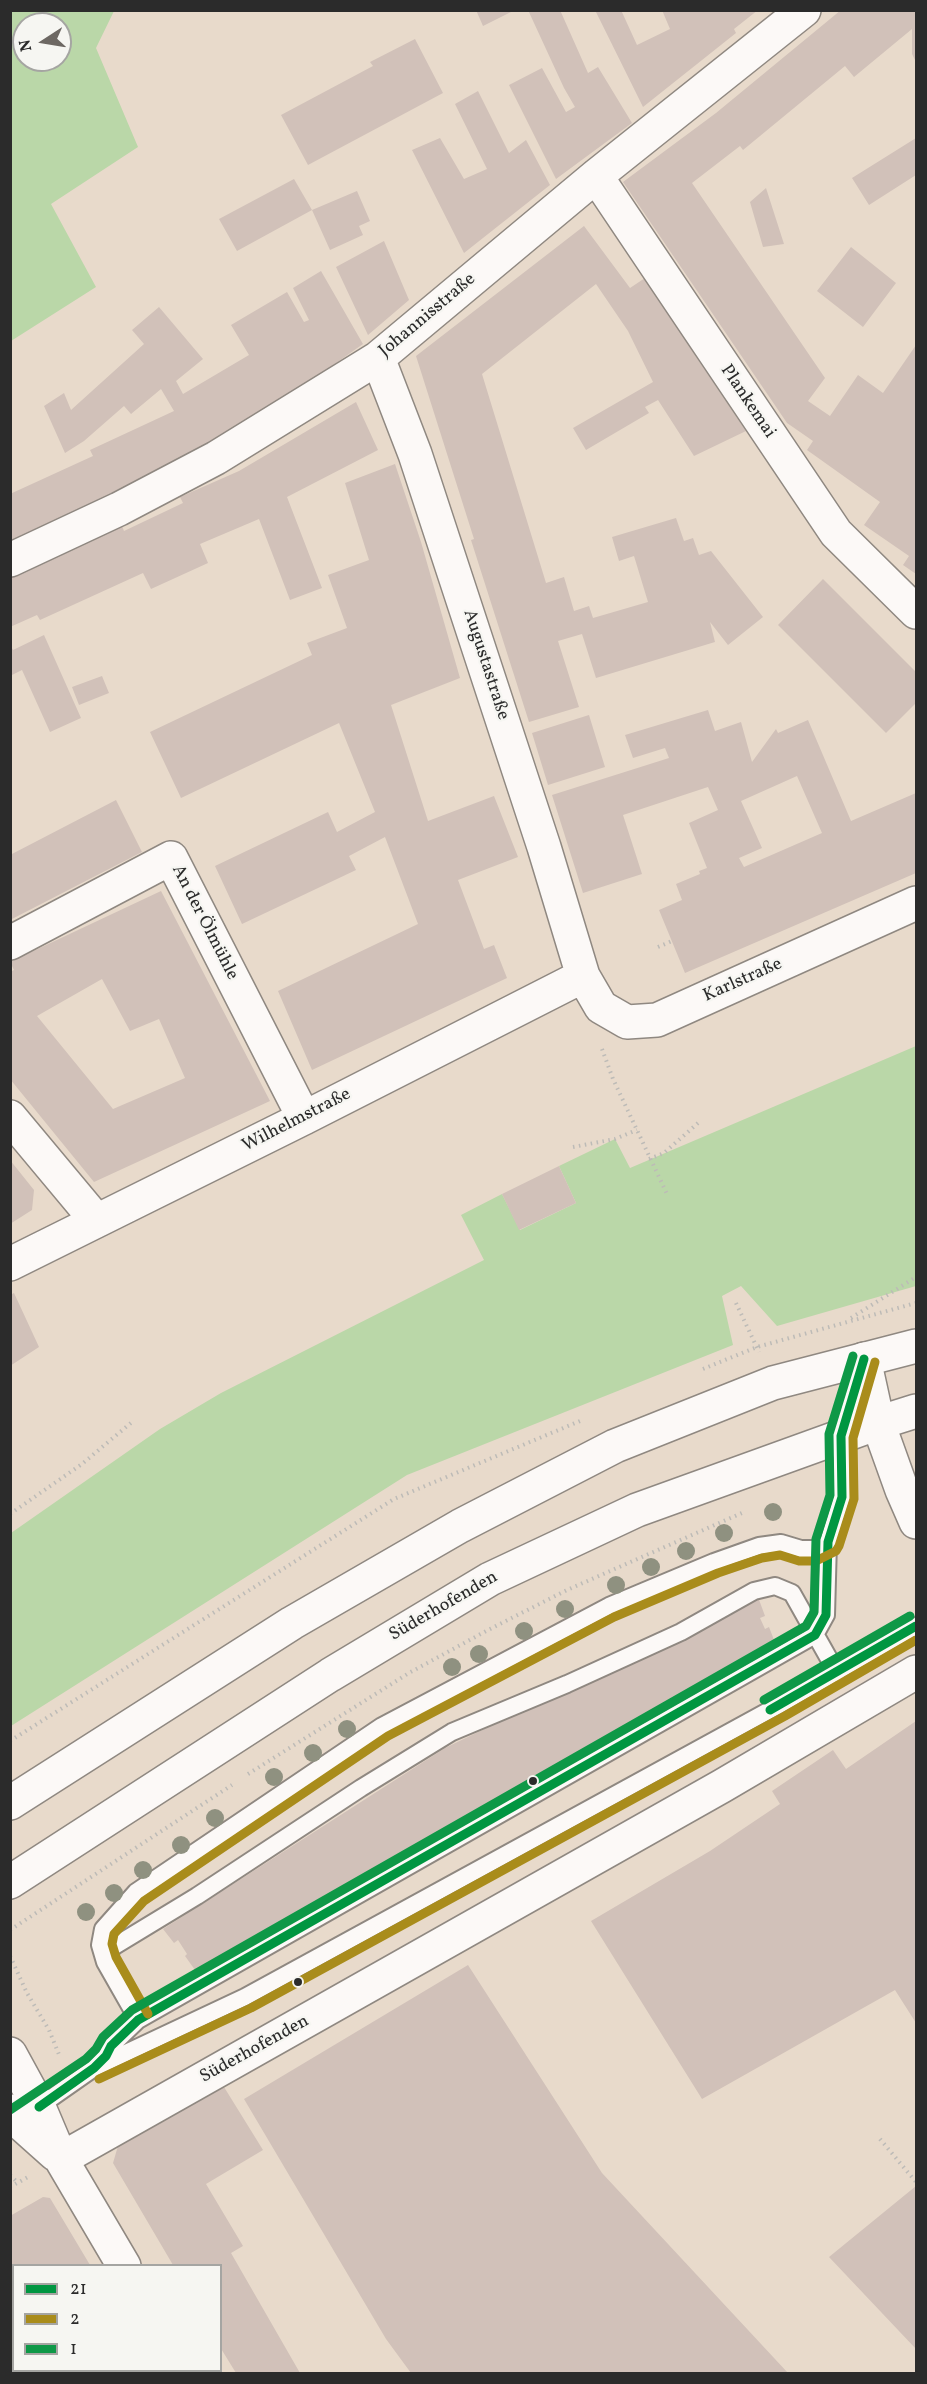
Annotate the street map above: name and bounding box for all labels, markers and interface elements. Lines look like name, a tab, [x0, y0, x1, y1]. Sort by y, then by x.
north arrow	[12, 12, 72, 72]
text: N	[14, 37, 38, 53]
street label: Johannisstraße	[375, 269, 481, 363]
street label: Plankemai	[715, 361, 779, 443]
street label: Augustastraße	[457, 607, 513, 723]
street label: An der Ölmühle	[166, 862, 242, 984]
street label: Karlstraße	[700, 954, 786, 1008]
street label: Wilhelmstraße	[239, 1084, 355, 1158]
street label: Süderhofenden	[386, 1567, 502, 1647]
unlabelled marker	[527, 1775, 539, 1787]
unlabelled marker	[292, 1976, 304, 1988]
street label: Süderhofenden	[197, 2011, 313, 2089]
legend	[12, 2264, 222, 2372]
text: 21	[70, 2277, 87, 2302]
text: 2	[70, 2307, 80, 2332]
text: 1	[70, 2337, 77, 2362]

